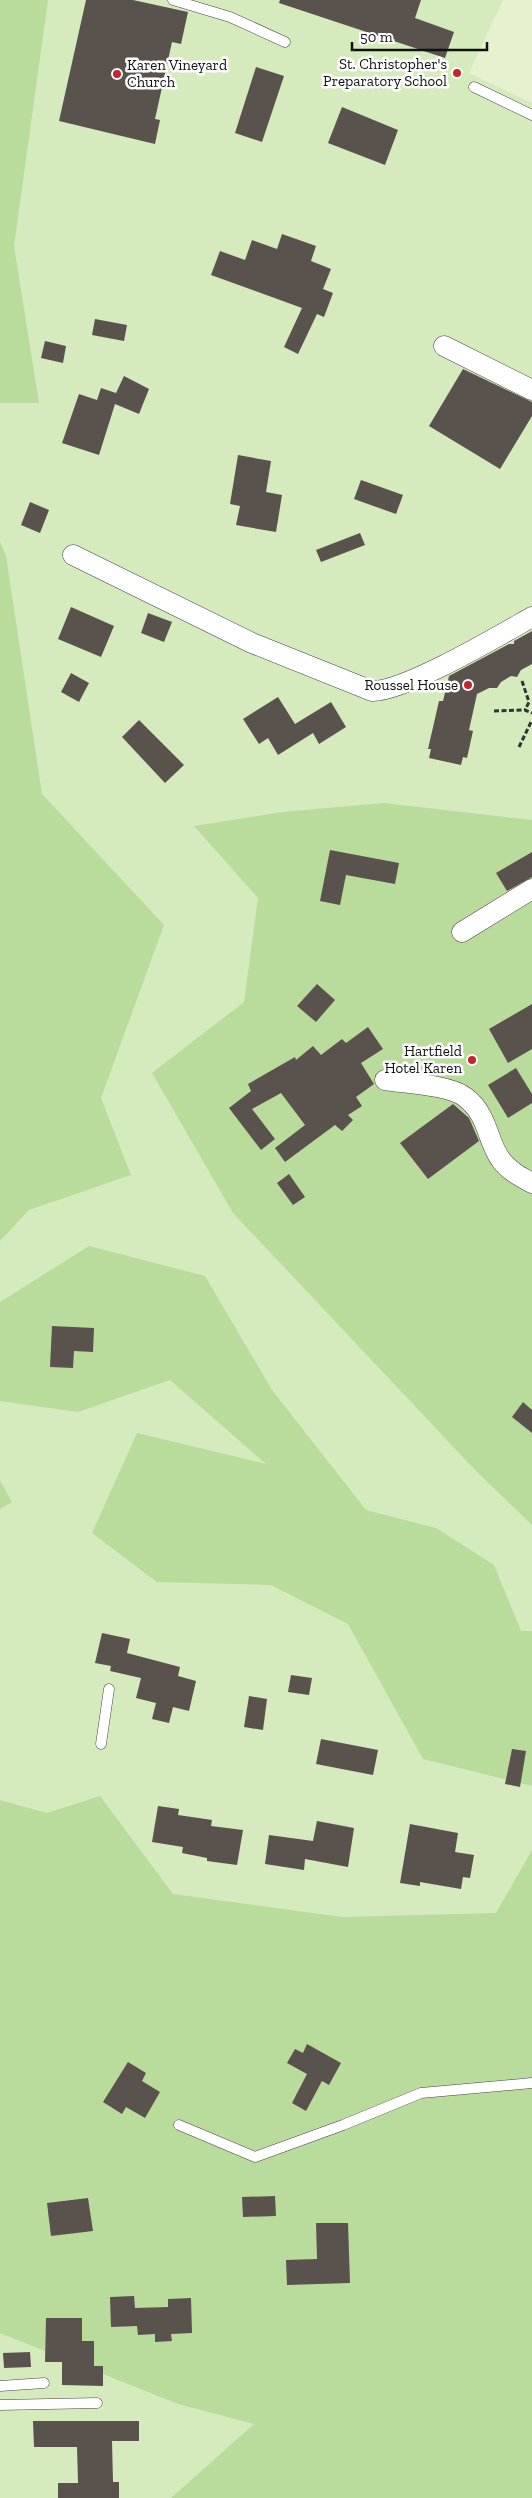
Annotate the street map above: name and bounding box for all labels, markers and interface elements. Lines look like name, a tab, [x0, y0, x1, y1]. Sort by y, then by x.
scale bar	[352, 20, 487, 52]
text: 50 m	[360, 28, 393, 46]
place label: St. Christopher's Preparatory School	[323, 55, 447, 90]
place label: Karen Vineyard Church	[127, 56, 228, 91]
marker: St. Christopher's Preparatory School	[451, 67, 463, 79]
marker: Karen Vineyard Church	[111, 68, 123, 80]
place label: Roussel House	[365, 676, 458, 694]
marker: Roussel House	[462, 679, 474, 691]
place label: Hartfield Hotel Karen	[384, 1042, 463, 1077]
marker: Hartfield Hotel Karen	[466, 1054, 478, 1066]

